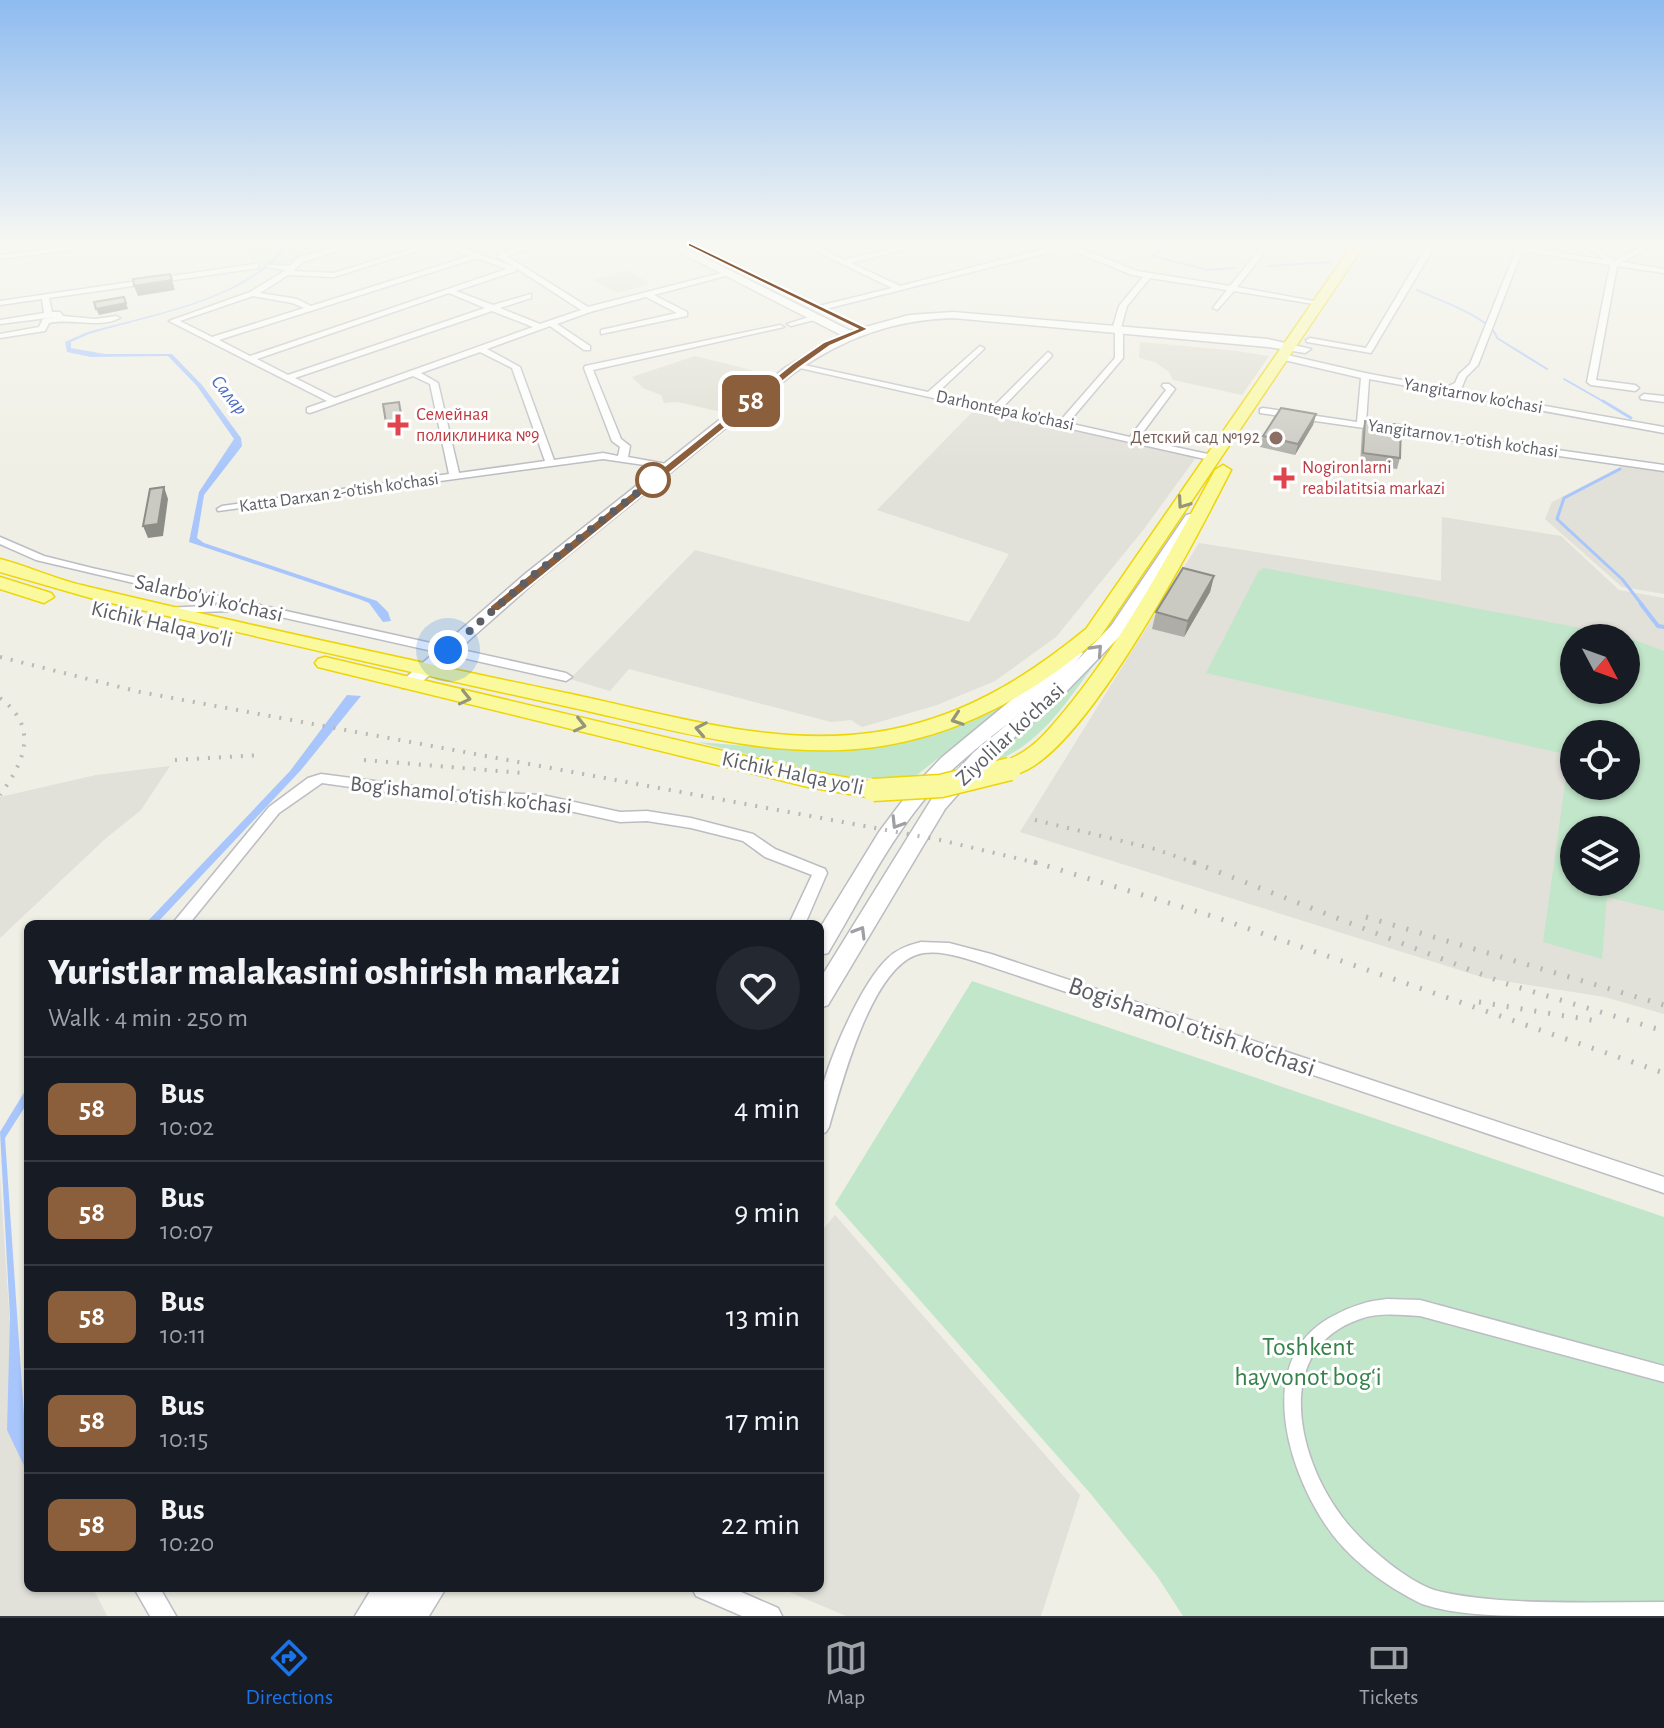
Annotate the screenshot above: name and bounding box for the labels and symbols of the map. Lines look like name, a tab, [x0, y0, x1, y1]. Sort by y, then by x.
water label: Салар	[207, 371, 251, 419]
line badge: 58	[715, 375, 787, 427]
street label: Yangitarnov ko'chasi	[1402, 375, 1544, 417]
street label: Darhontepa ko'chasi	[934, 388, 1076, 434]
place label: Семейная поликлиника №9	[416, 406, 539, 445]
marker: Семейная поликлиника №9	[387, 414, 409, 436]
street label: Yangitarnov 1-o'tish ko'chasi	[1367, 417, 1559, 461]
place label: Детский сад №192	[1131, 429, 1260, 447]
marker: Детский сад №192	[1267, 429, 1285, 447]
place label: Nogironlarni reabilatitsia markazi	[1302, 459, 1445, 498]
unlabelled marker	[636, 463, 670, 497]
marker: Nogironlarni reabilatitsia markazi	[1273, 467, 1295, 489]
street label: Katta Darxan 2-o'tish ko'chasi	[238, 470, 440, 516]
one-way arrow	[1178, 494, 1193, 508]
street label: Salarbo'yi ko'chasi	[133, 570, 285, 626]
street label: Kichik Halqa yo'li	[89, 597, 235, 651]
north arrow	[1560, 624, 1640, 704]
your location	[428, 630, 468, 670]
one-way arrow	[1088, 645, 1102, 660]
street label: Ziyolilar ko'chasi	[952, 678, 1068, 790]
one-way arrow	[458, 689, 472, 706]
one-way arrow	[951, 709, 965, 725]
one-way arrow	[573, 716, 587, 733]
one-way arrow	[695, 721, 708, 738]
street label: Kichik Halqa yo'li	[720, 747, 866, 799]
street label: Bog'ishamol o'tish ko'chasi	[349, 772, 573, 818]
one-way arrow	[892, 814, 907, 829]
one-way arrow	[851, 926, 866, 941]
street label: Bogishamol o'tish ko'chasi	[1065, 972, 1319, 1082]
park label: Toshkent hayvonot bogʻi	[1234, 1334, 1382, 1390]

